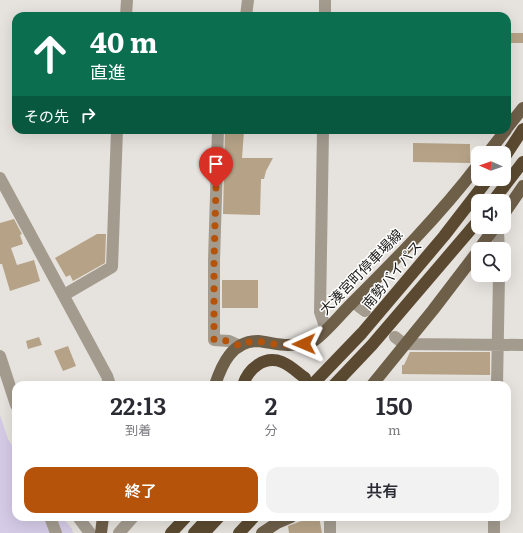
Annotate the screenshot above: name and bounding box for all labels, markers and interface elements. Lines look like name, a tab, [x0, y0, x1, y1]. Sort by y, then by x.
text: 40 m	[90, 20, 158, 62]
icon: ahead	[24, 28, 76, 80]
text: 直進	[90, 58, 126, 85]
text: その先	[24, 104, 69, 127]
icon: right	[77, 104, 99, 126]
north arrow	[471, 146, 511, 186]
map controls	[471, 146, 511, 282]
pin	[199, 147, 233, 188]
icon: arrive	[205, 153, 227, 175]
button: sound	[471, 194, 511, 234]
street label: 大湊宮町停車場線	[314, 224, 406, 319]
street label: 南勢バイパス	[357, 236, 426, 313]
button: search	[471, 242, 511, 282]
position arrow	[283, 323, 325, 365]
text: 22:13	[110, 387, 166, 422]
text: 2	[265, 387, 277, 422]
text: 150	[376, 387, 413, 422]
text: 到着	[125, 420, 151, 439]
text: 分	[265, 420, 278, 439]
text: m	[388, 420, 401, 439]
button: 終了	[24, 467, 258, 513]
button: 共有	[266, 467, 499, 513]

